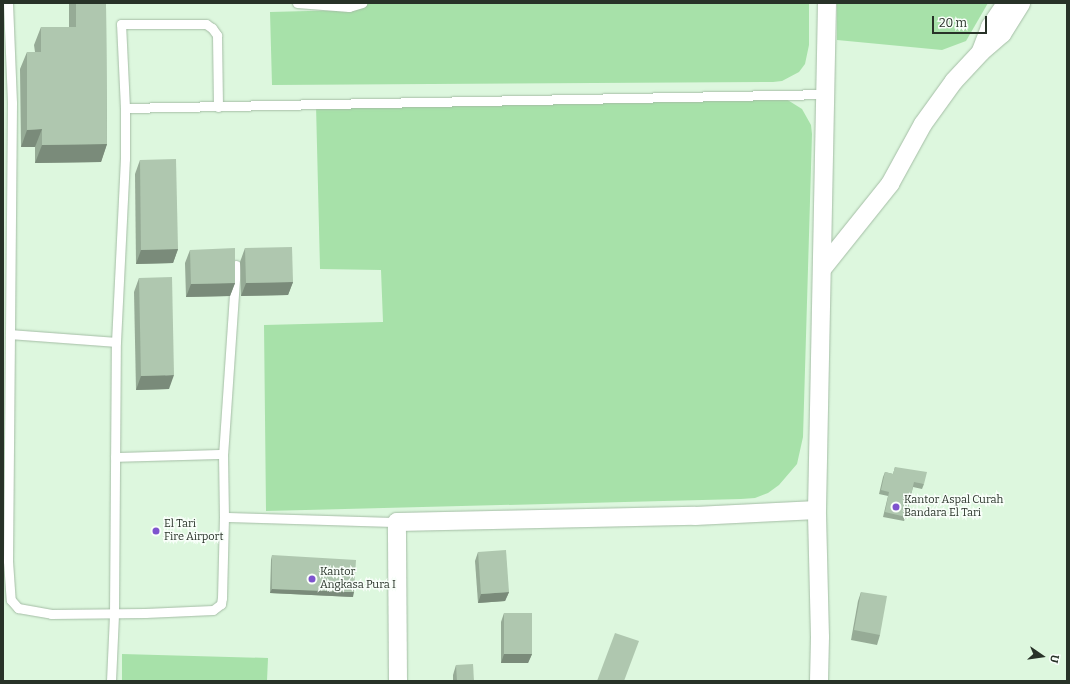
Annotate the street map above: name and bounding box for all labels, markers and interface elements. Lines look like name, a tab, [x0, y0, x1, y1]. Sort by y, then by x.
scale bar	[934, 8, 989, 34]
text: 20 m	[939, 16, 967, 30]
place label: Kantor Aspal Curah Bandara El Tari	[904, 494, 1003, 520]
marker: Kantor Aspal Curah Bandara El Tari	[891, 502, 901, 512]
place label: El Tari Fire Airport	[164, 518, 223, 544]
marker: El Tari Fire Airport	[151, 526, 161, 536]
place label: Kantor Angkasa Pura I	[320, 566, 396, 592]
marker: Kantor Angkasa Pura I	[307, 574, 317, 584]
north arrow	[1022, 636, 1062, 676]
text: U	[1047, 653, 1061, 664]

